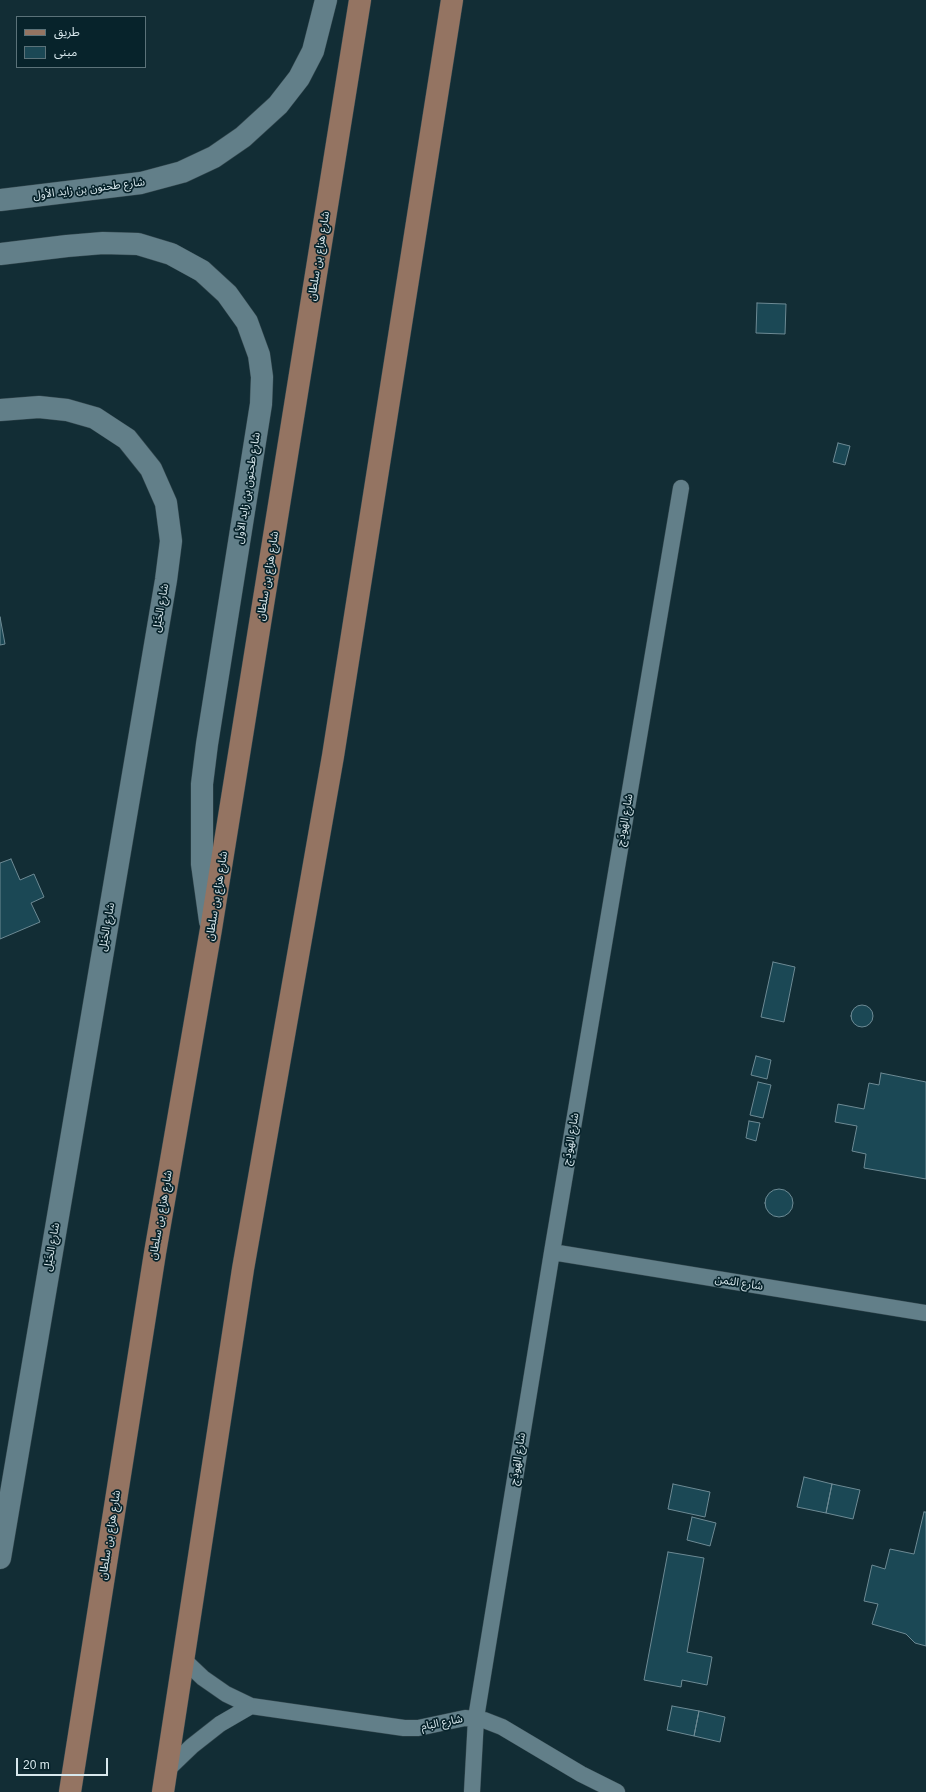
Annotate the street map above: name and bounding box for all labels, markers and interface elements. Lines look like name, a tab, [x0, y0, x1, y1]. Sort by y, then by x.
legend	[16, 16, 146, 68]
text: طريق	[54, 25, 80, 39]
text: مبنى	[54, 45, 77, 59]
street label: شارع طحنون بن زايد الأول	[32, 176, 146, 202]
street label: شارع هزاع بن سلطان	[305, 210, 333, 302]
street label: شارع طحنون بن زايد الأول	[233, 431, 263, 545]
street label: شارع هزاع بن سلطان	[254, 530, 282, 622]
street label: شارع الخَيْل	[150, 583, 172, 633]
street label: شارع الهَودَج	[614, 793, 636, 847]
street label: شارع هزاع بن سلطان	[203, 850, 231, 942]
street label: شارع الخَيْل	[96, 902, 118, 952]
street label: شارع الهَودَج	[560, 1112, 582, 1166]
street label: شارع هزاع بن سلطان	[147, 1169, 175, 1261]
street label: شارع الخَيْل	[41, 1222, 63, 1272]
street label: شارع الثمن	[714, 1273, 764, 1293]
street label: شارع الهَودَج	[507, 1432, 529, 1486]
street label: شارع هزاع بن سلطان	[96, 1489, 124, 1581]
street label: شارع البَام	[420, 1712, 464, 1734]
scale bar	[18, 1750, 110, 1776]
text: 20 m	[23, 1758, 50, 1772]

